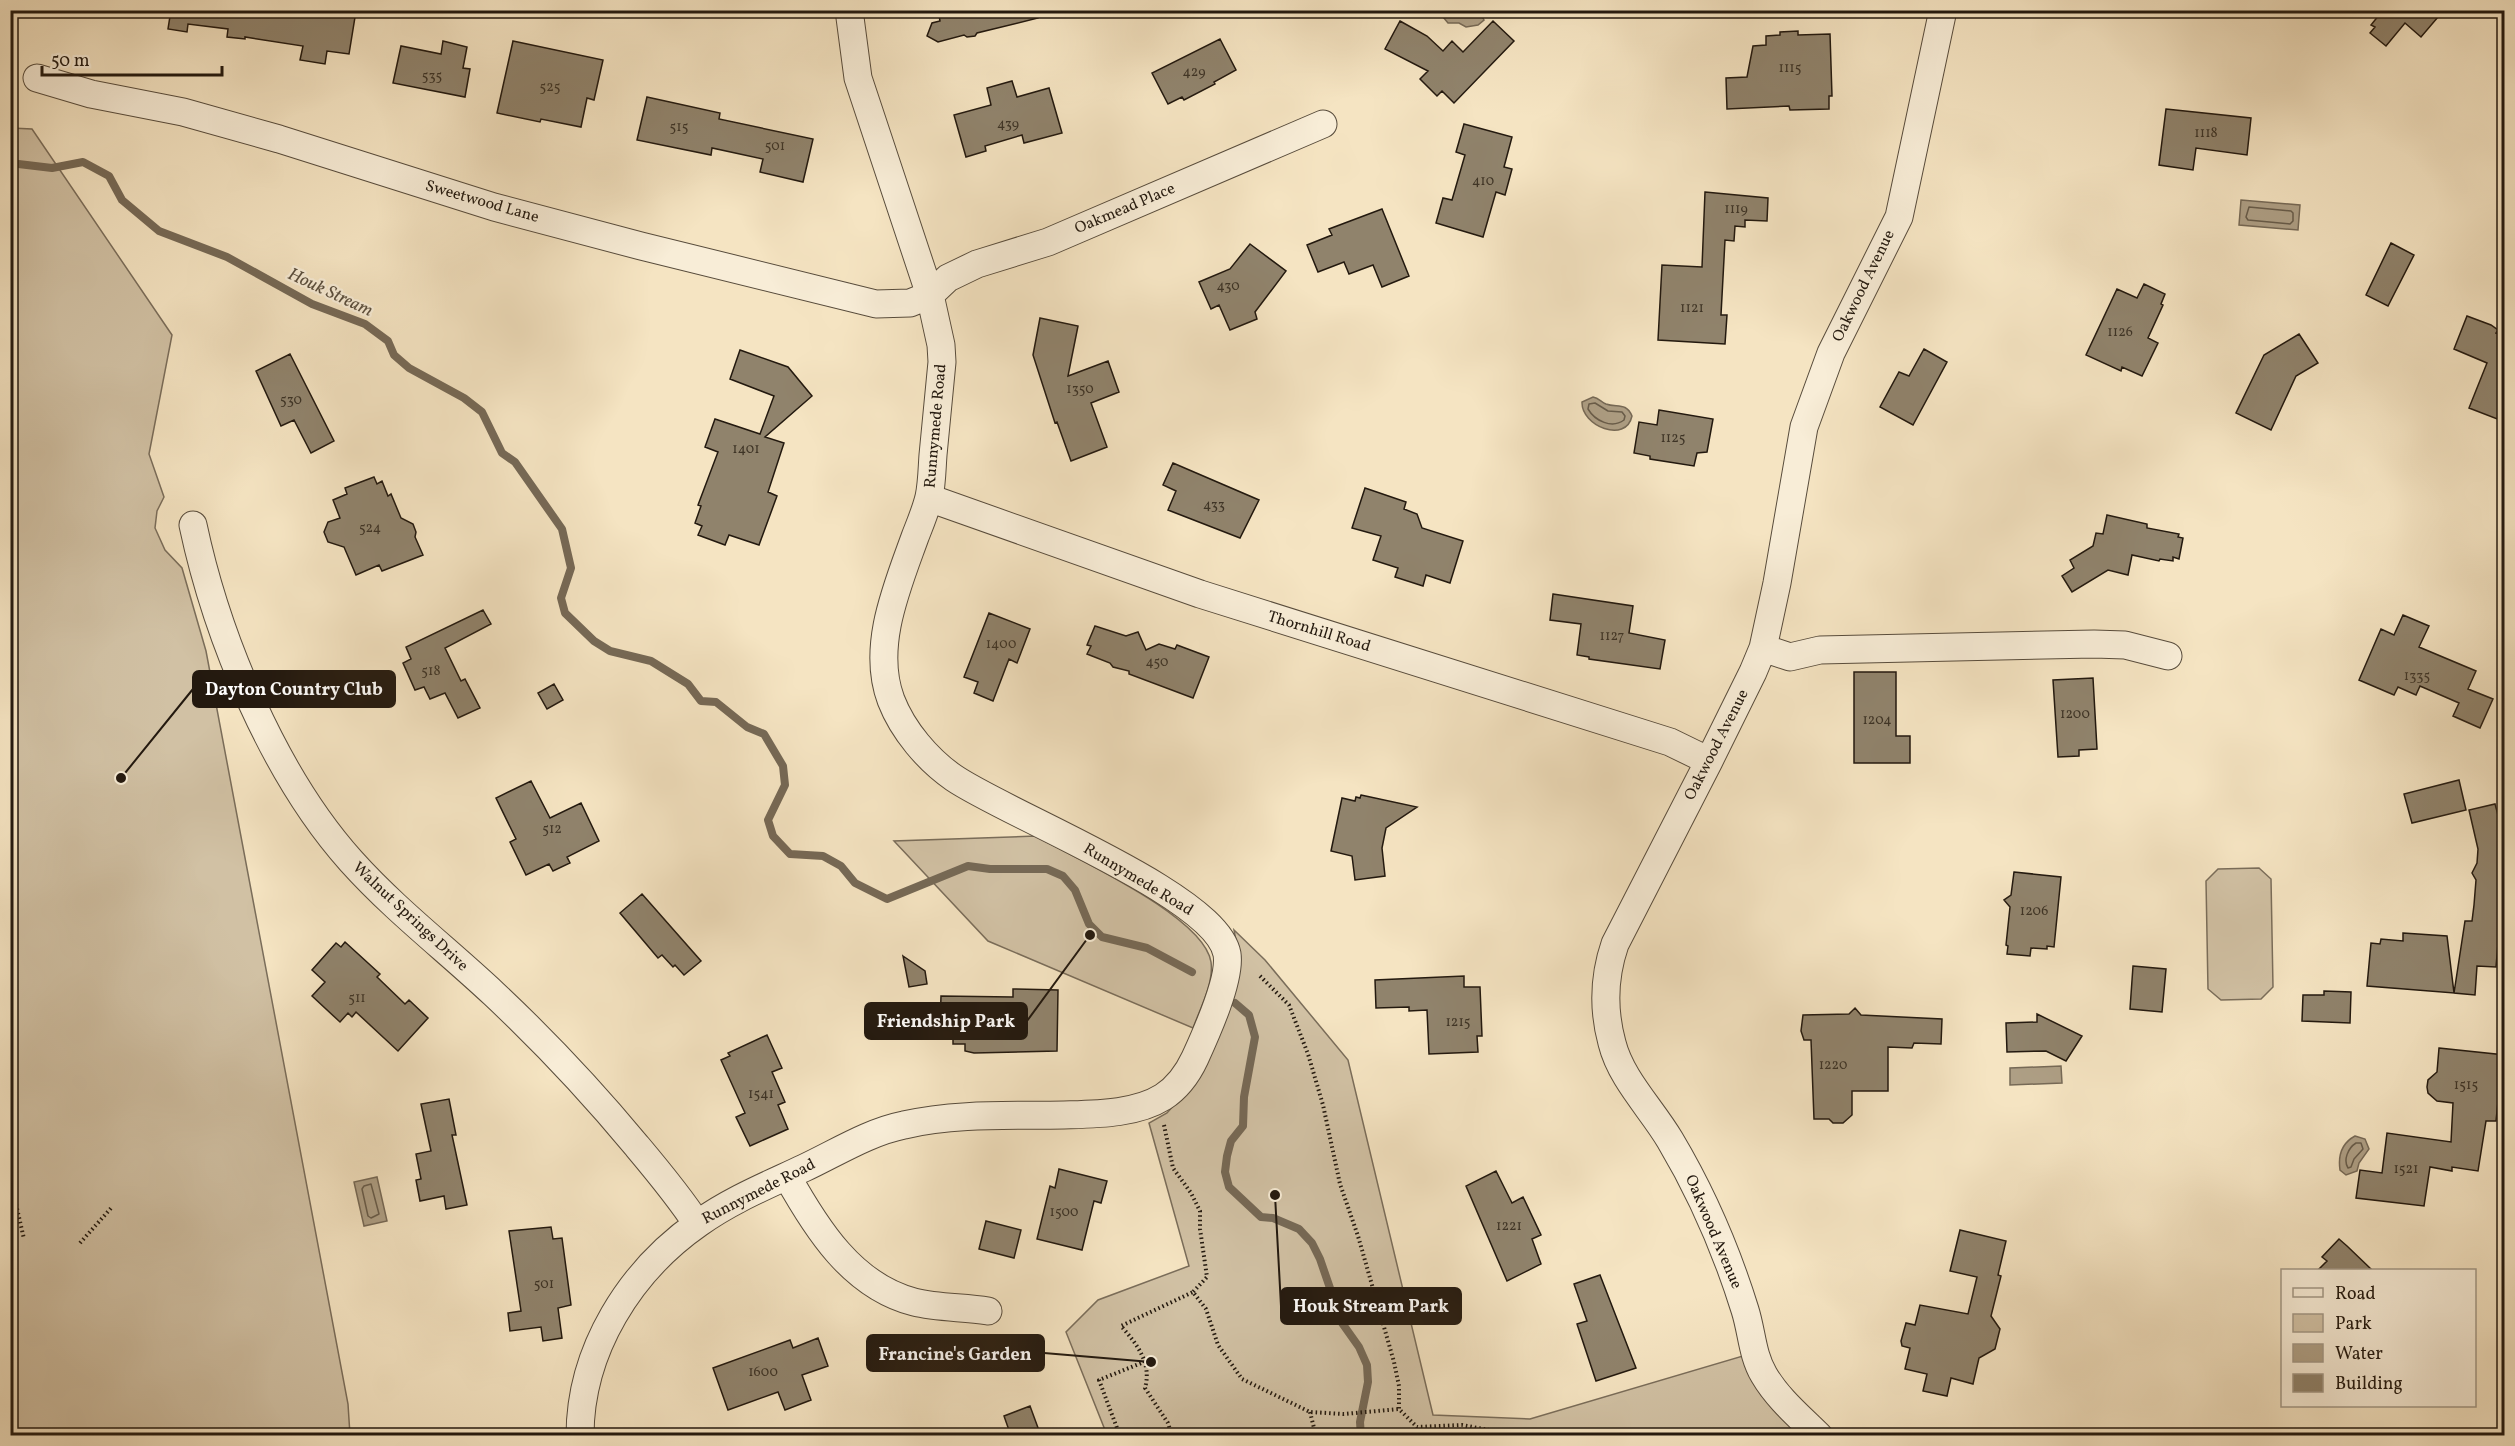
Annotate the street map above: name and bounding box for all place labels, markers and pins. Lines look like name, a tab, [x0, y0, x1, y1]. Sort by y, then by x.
callout: Dayton Country Club	[193, 671, 395, 707]
callout: Friendship Park	[865, 1003, 1027, 1039]
callout: Houk Stream Park	[1281, 1288, 1461, 1324]
callout: Francine's Garden	[867, 1335, 1044, 1371]

